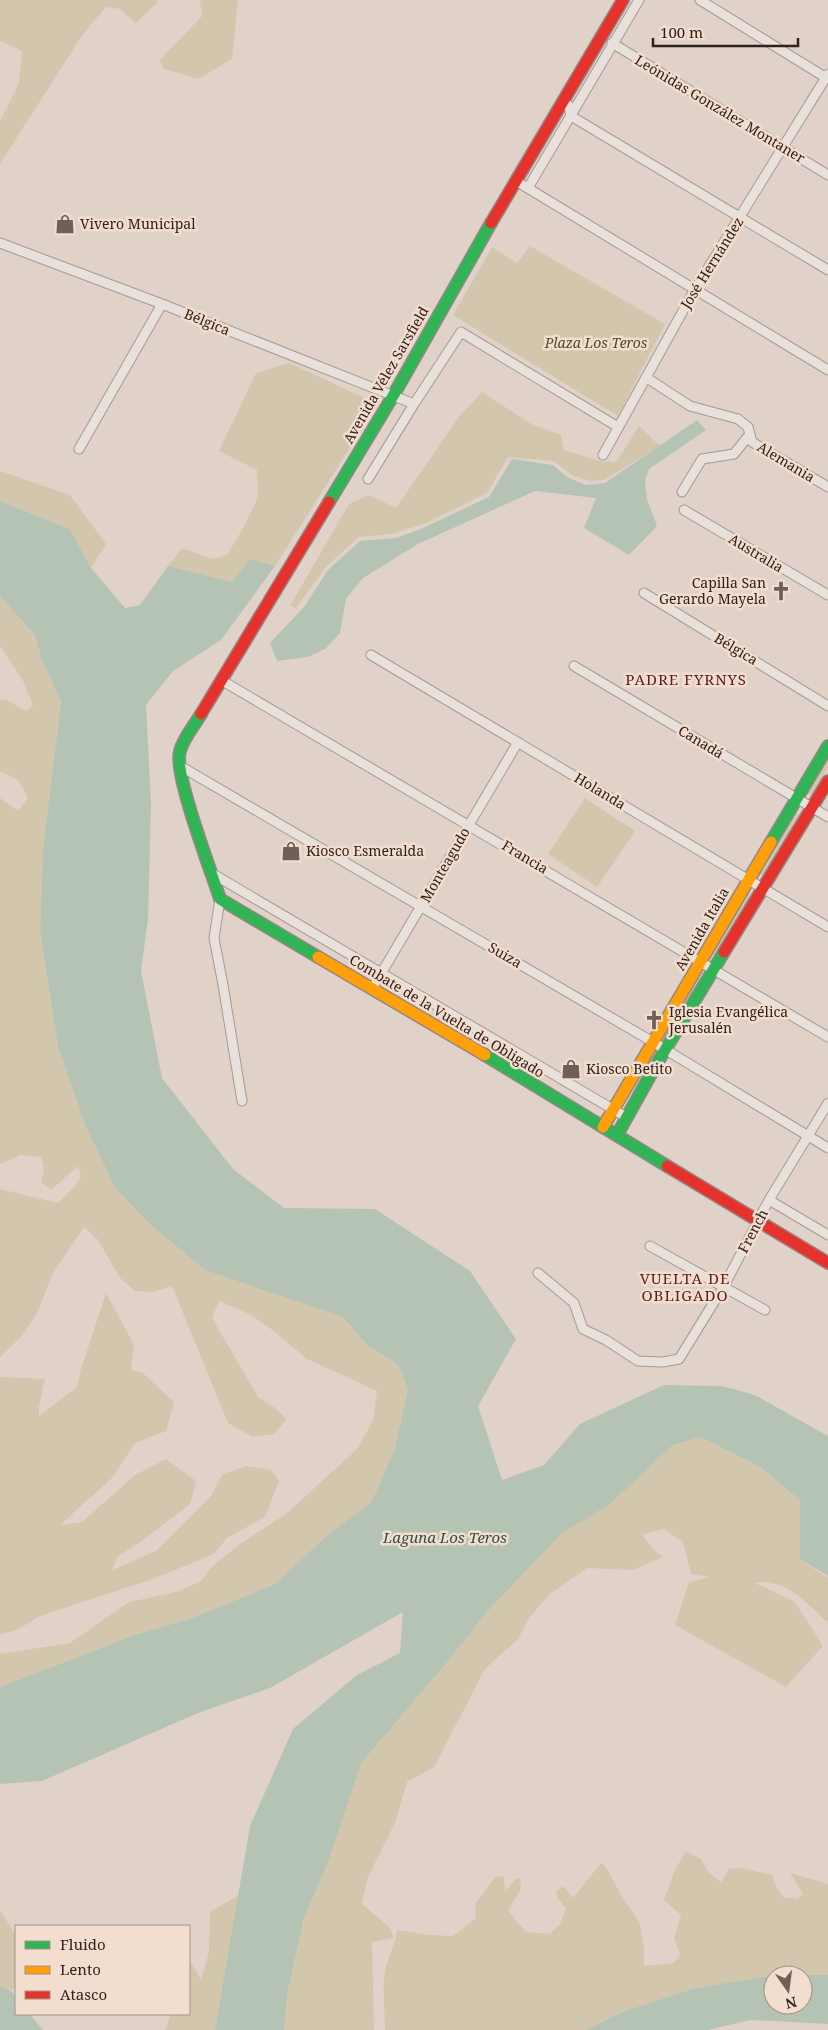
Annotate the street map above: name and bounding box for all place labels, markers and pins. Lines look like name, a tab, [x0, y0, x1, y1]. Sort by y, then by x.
shop icon: Vivero Municipal	[54, 213, 76, 235]
place label: Vivero Municipal	[80, 214, 196, 233]
place label: Capilla San Gerardo Mayela	[659, 573, 766, 608]
church icon: Capilla San Gerardo Mayela	[770, 580, 792, 602]
shop icon: Kiosco Esmeralda	[280, 840, 302, 862]
place label: Kiosco Esmeralda	[306, 841, 424, 860]
place label: Iglesia Evangélica Jerusalén	[668, 1002, 788, 1037]
church icon: Iglesia Evangélica Jerusalén	[643, 1009, 665, 1031]
shop icon: Kiosco Betito	[560, 1058, 582, 1080]
place label: Kiosco Betito	[586, 1059, 672, 1078]

